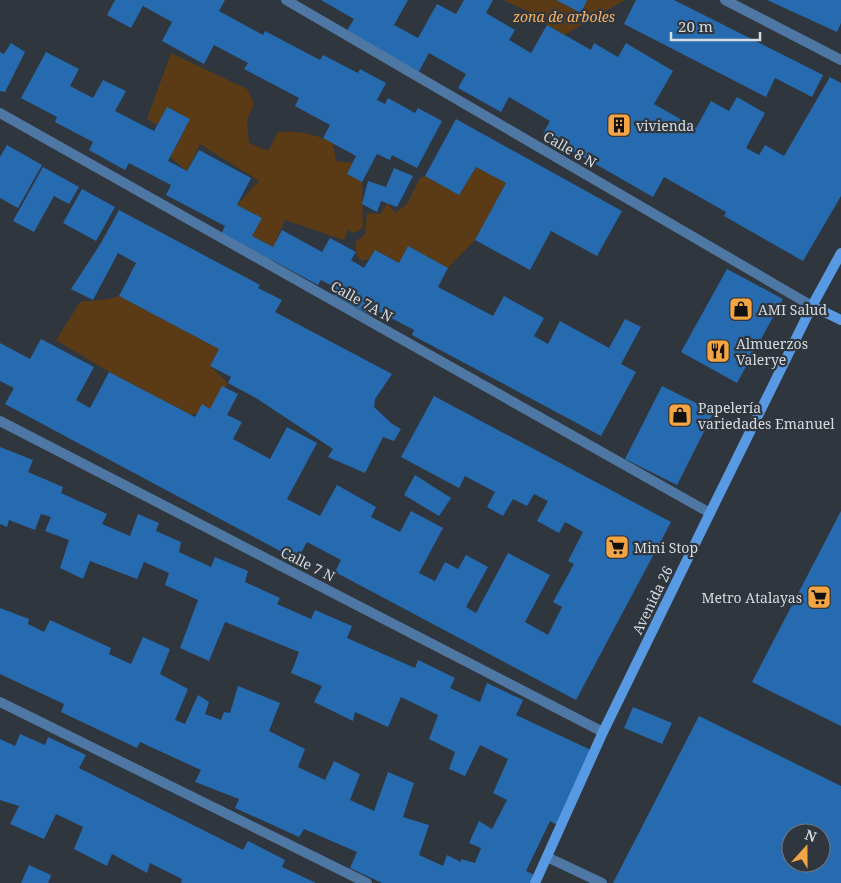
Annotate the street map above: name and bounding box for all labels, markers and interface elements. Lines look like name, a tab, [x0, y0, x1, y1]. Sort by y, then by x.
park label: zona de arboles	[512, 7, 616, 26]
scale bar	[671, 10, 760, 42]
text: 20 m	[678, 16, 713, 36]
building icon: vivienda	[606, 112, 632, 138]
place label: vivienda	[636, 116, 694, 135]
street label: Calle 8 N	[540, 126, 600, 172]
street label: Calle 7A N	[328, 276, 397, 326]
shop icon: AMI Salud	[728, 296, 754, 322]
place label: AMI Salud	[758, 300, 828, 319]
place label: Almuerzos Valerye	[736, 334, 808, 369]
restaurant icon: Almuerzos Valerye	[705, 338, 731, 364]
place label: Papelería variedades Emanuel	[698, 398, 835, 433]
shop icon: Papelería variedades Emanuel	[667, 402, 693, 428]
supermarket icon: Mini Stop	[604, 534, 630, 560]
place label: Mini Stop	[634, 538, 698, 557]
street label: Calle 7 N	[278, 542, 339, 586]
street label: Avenida 26	[627, 562, 677, 637]
supermarket icon: Metro Atalayas	[806, 584, 832, 610]
place label: Metro Atalayas	[701, 588, 802, 607]
north arrow	[781, 823, 831, 873]
text: N	[802, 825, 819, 846]

